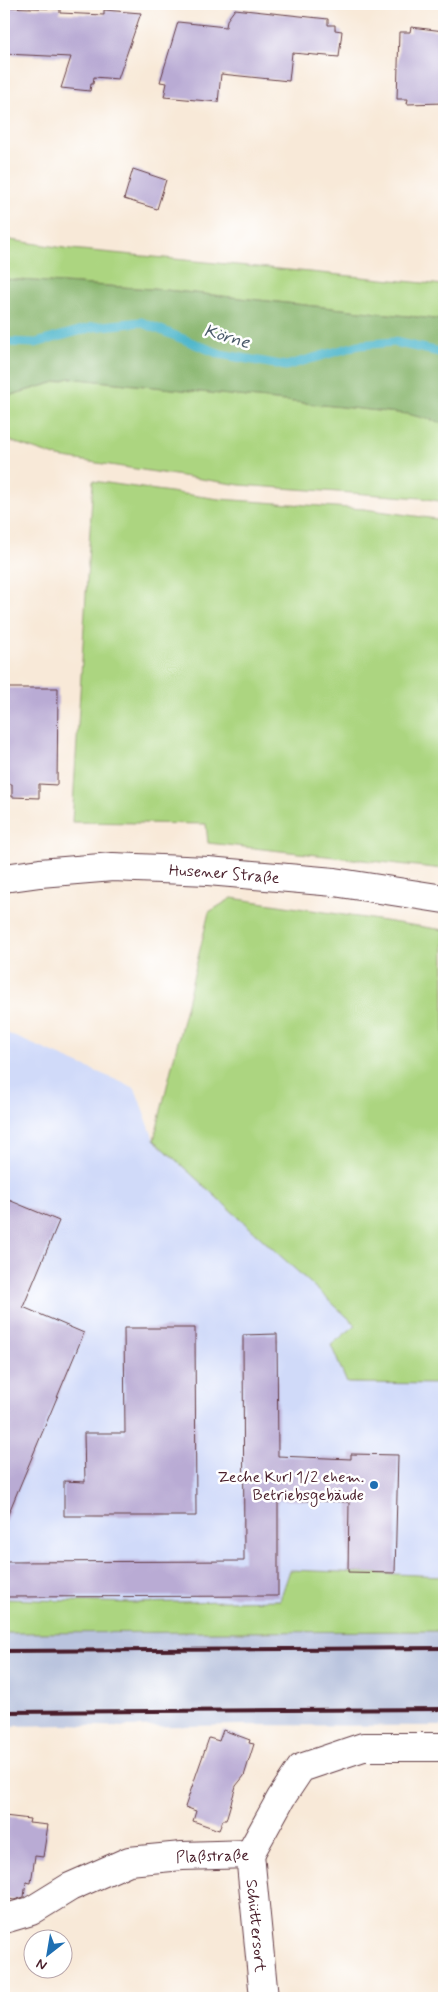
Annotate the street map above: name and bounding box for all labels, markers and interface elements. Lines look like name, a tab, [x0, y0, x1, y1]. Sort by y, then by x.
water label: Körne	[201, 319, 253, 355]
street label: Husener Straße	[168, 860, 280, 889]
place label: Zeche Kurl 1/2 ehem. Betriebsgebäude	[217, 1467, 364, 1507]
marker: Zeche Kurl 1/2 ehem. Betriebsgebäude	[368, 1479, 380, 1491]
street label: Plaßstraße	[175, 1845, 249, 1869]
street label: Schüttersort	[241, 1878, 270, 1974]
north arrow	[22, 1930, 72, 1980]
text: N	[33, 1954, 50, 1974]

